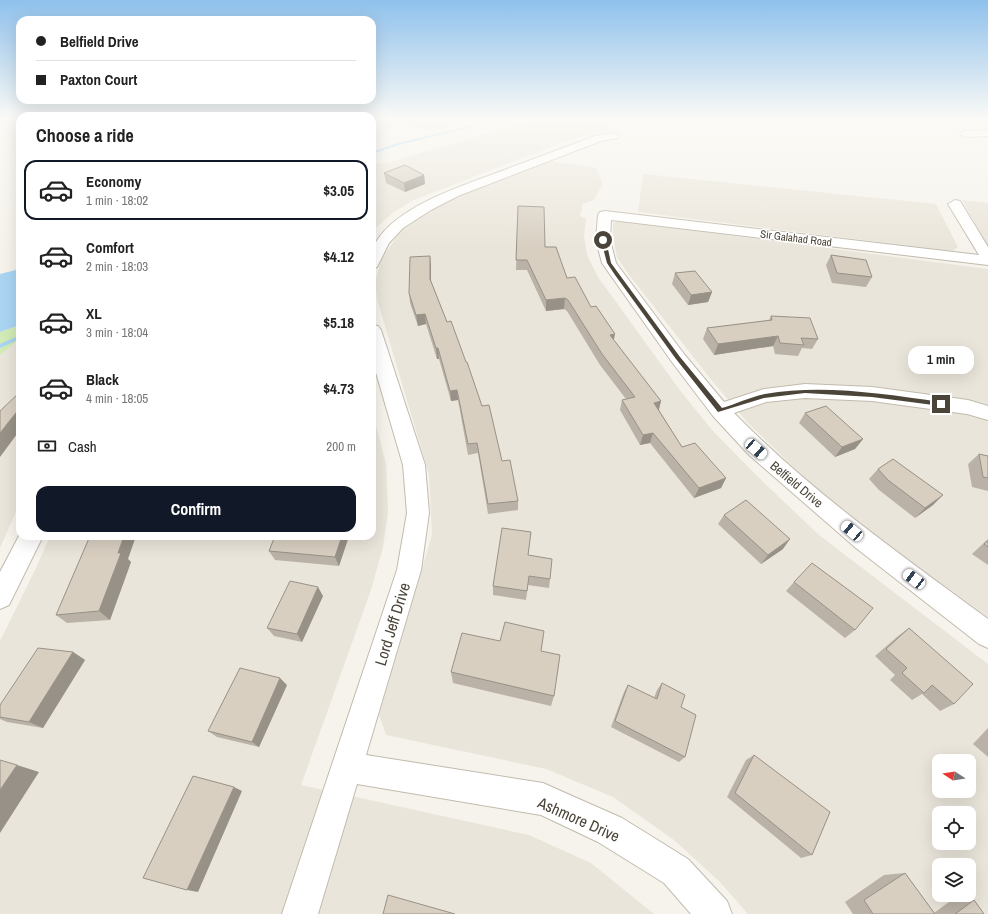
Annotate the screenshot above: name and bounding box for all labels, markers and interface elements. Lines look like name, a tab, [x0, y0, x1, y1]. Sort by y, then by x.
text: Belfield Drive	[60, 31, 139, 52]
text: Paxton Court	[60, 69, 137, 90]
text: Choose a ride	[36, 123, 134, 148]
text: Economy	[86, 171, 141, 192]
icon: car	[38, 172, 74, 208]
text: $3.05	[323, 180, 354, 201]
text: 1 min · 18:02	[86, 192, 148, 209]
street label: Sir Galahad Road	[759, 227, 833, 249]
route start	[594, 231, 612, 249]
text: Comfort	[86, 237, 134, 258]
icon: car	[38, 238, 74, 274]
text: $4.12	[323, 246, 354, 267]
text: 2 min · 18:03	[86, 258, 148, 275]
text: XL	[86, 303, 102, 324]
icon: car	[38, 304, 74, 340]
text: $5.18	[323, 312, 354, 333]
text: 3 min · 18:04	[86, 324, 148, 341]
callout: 1 min	[908, 346, 974, 374]
text: 1 min	[927, 351, 955, 368]
text: Black	[86, 369, 119, 390]
icon: car	[38, 370, 74, 406]
text: $4.73	[323, 378, 354, 399]
text: 4 min · 18:05	[86, 390, 148, 407]
route end	[932, 395, 950, 413]
icon: cash	[36, 435, 58, 457]
text: Cash	[68, 436, 97, 457]
car	[743, 437, 769, 461]
text: 200 m	[326, 438, 356, 455]
street label: Belfield Drive	[767, 457, 827, 512]
button: Confirm	[36, 486, 356, 532]
car	[839, 519, 865, 543]
car	[901, 567, 927, 591]
street label: Lord Jeff Drive	[369, 580, 415, 668]
north arrow	[932, 754, 976, 798]
map controls	[932, 754, 976, 902]
street label: Ashmore Drive	[534, 791, 623, 847]
button: locate	[932, 806, 976, 850]
button: layers	[932, 858, 976, 902]

